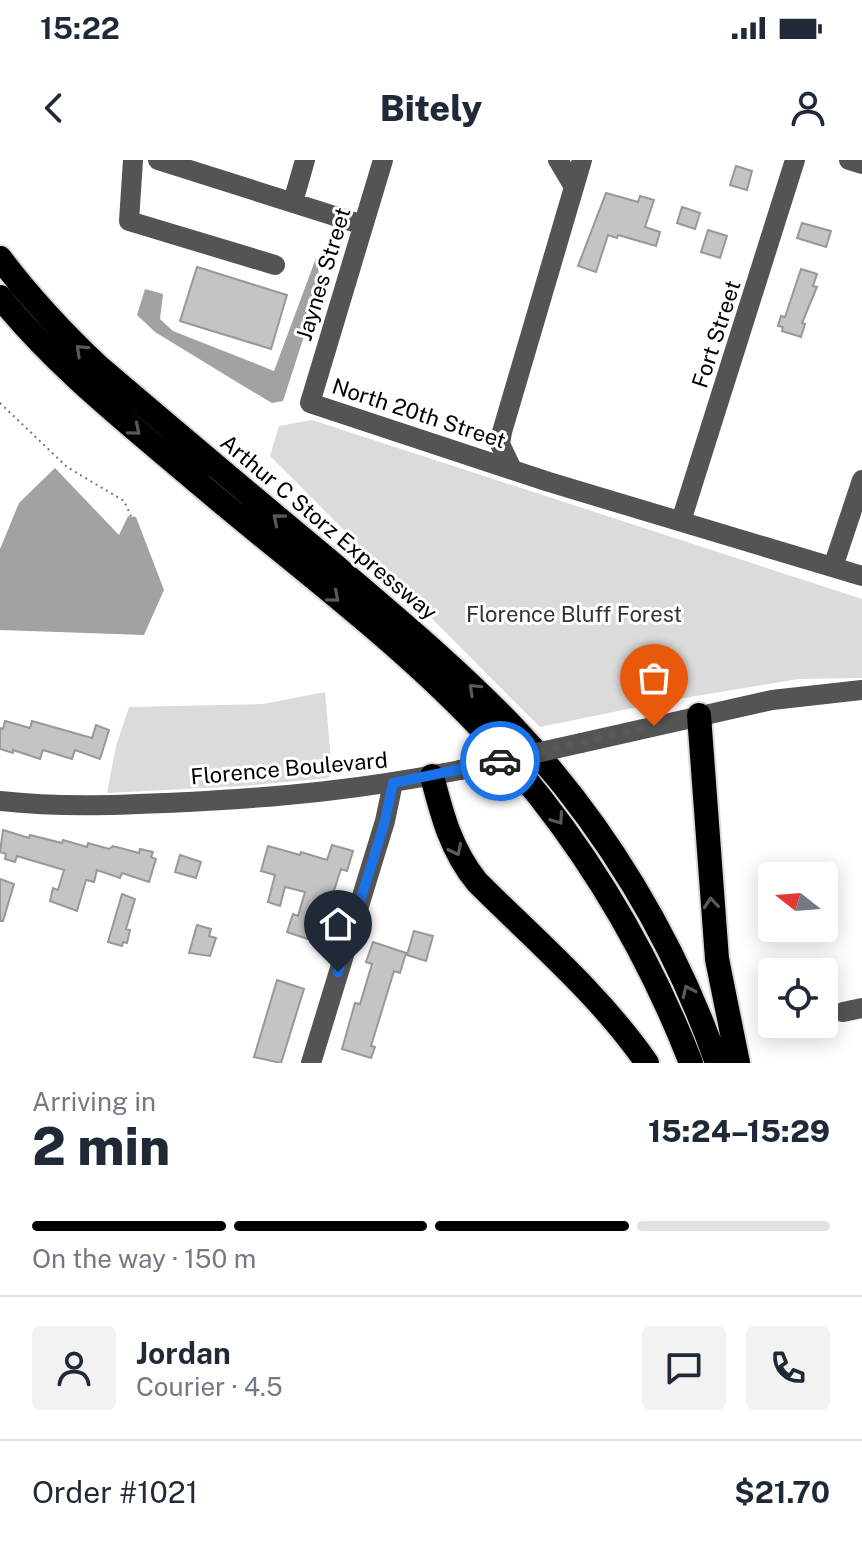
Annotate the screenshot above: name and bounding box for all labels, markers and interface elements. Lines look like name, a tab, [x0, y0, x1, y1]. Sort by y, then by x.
text: 15:22	[40, 10, 120, 46]
icon: back	[32, 86, 76, 130]
icon: person	[786, 86, 830, 130]
text: Bitely	[380, 87, 482, 129]
street label: Jaynes Street	[290, 204, 356, 344]
street label: Fort Street	[686, 277, 746, 391]
one-way arrow	[75, 345, 90, 359]
street label: North 20th Street	[329, 373, 509, 453]
one-way arrow	[126, 420, 141, 435]
street label: Arthur C Storz Expressway	[215, 429, 443, 625]
one-way arrow	[273, 514, 287, 529]
one-way arrow	[325, 587, 340, 602]
park label: Florence Bluff Forest	[466, 601, 682, 627]
pin	[620, 644, 688, 726]
icon: bag	[632, 656, 676, 700]
one-way arrow	[469, 684, 483, 698]
courier	[460, 721, 540, 801]
icon: car	[478, 739, 522, 783]
street label: Florence Boulevard	[189, 746, 389, 790]
one-way arrow	[548, 811, 563, 825]
one-way arrow	[446, 841, 461, 856]
north arrow	[758, 862, 838, 942]
map controls	[758, 862, 838, 1038]
pin	[304, 890, 372, 972]
one-way arrow	[703, 896, 720, 909]
icon: home	[316, 902, 360, 946]
button: locate	[758, 958, 838, 1038]
one-way arrow	[682, 984, 698, 999]
text: Arriving in	[32, 1086, 156, 1117]
text: 15:24–15:29	[648, 1113, 830, 1149]
text: 2 min	[32, 1116, 170, 1177]
text: On the way · 150 m	[32, 1243, 256, 1274]
button: person	[32, 1326, 116, 1410]
button: chat	[642, 1326, 726, 1410]
button: phone	[746, 1326, 830, 1410]
text: Jordan	[136, 1335, 231, 1371]
text: Courier · 4.5	[136, 1371, 283, 1402]
text: Order #1021	[32, 1474, 198, 1510]
text: $21.70	[734, 1474, 830, 1510]

